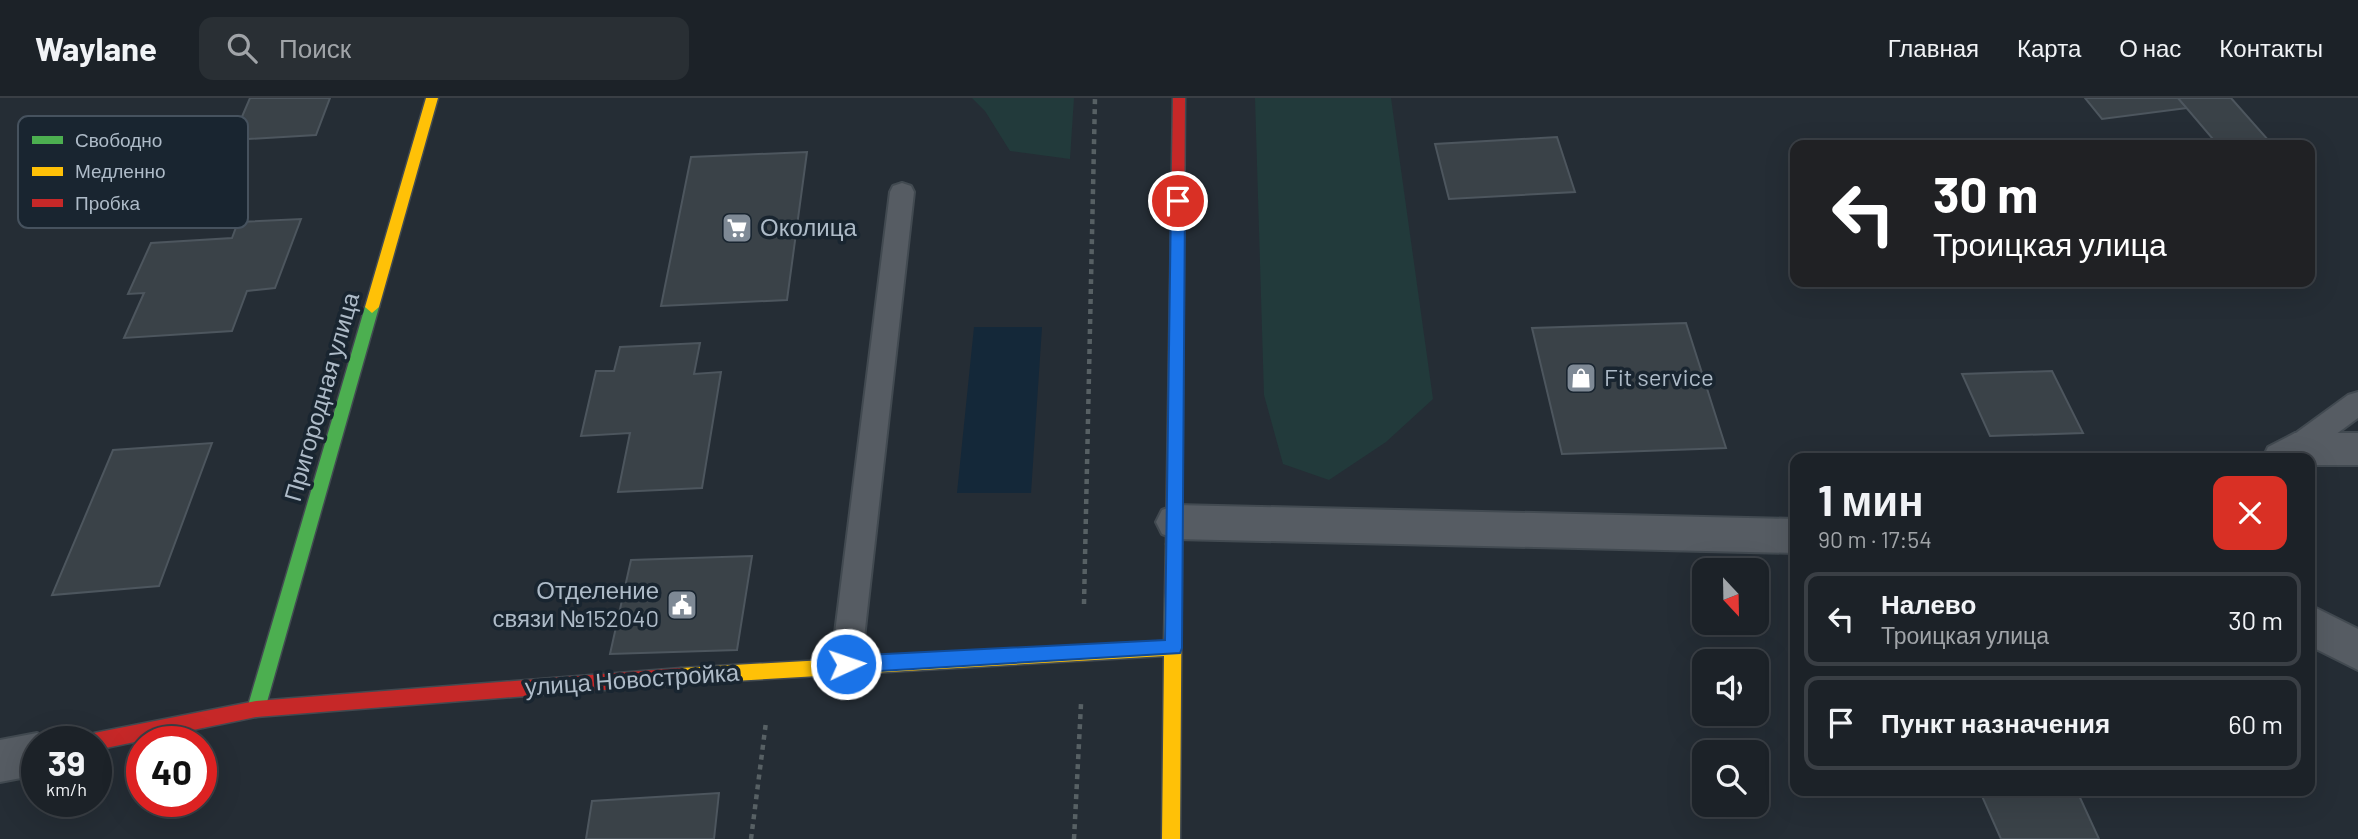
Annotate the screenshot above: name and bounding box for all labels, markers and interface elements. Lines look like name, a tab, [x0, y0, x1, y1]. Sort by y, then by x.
search box	[199, 17, 689, 80]
text: Waylane	[35, 28, 157, 68]
icon: search	[223, 29, 261, 67]
text: Поиск	[279, 32, 351, 63]
text: Главная	[1888, 33, 1979, 62]
text: Карта	[2017, 33, 2081, 62]
text: О нас	[2119, 33, 2181, 62]
text: Контакты	[2219, 33, 2323, 62]
legend	[18, 116, 248, 228]
text: Свободно	[75, 128, 162, 151]
text: Медленно	[75, 159, 165, 182]
text: 30 m	[1933, 164, 2038, 223]
icon: left	[1818, 168, 1909, 259]
pin	[1148, 171, 1208, 231]
icon: arrive	[1159, 182, 1197, 220]
text: Пробка	[75, 191, 140, 214]
supermarket icon: Околица	[720, 211, 754, 245]
place label: Околица	[760, 212, 857, 241]
text: Троицкая улица	[1933, 224, 2167, 262]
street label: Пригородная улица	[277, 288, 364, 504]
shop icon: Fit service	[1564, 361, 1598, 395]
place label: Fit service	[1604, 362, 1714, 391]
text: 1 мин	[1818, 474, 1924, 524]
button: close	[2213, 476, 2287, 550]
text: 90 m · 17:54	[1818, 525, 1932, 553]
north arrow	[1692, 558, 1769, 635]
map controls	[1692, 558, 1769, 817]
place label: Отделение связи №152040	[493, 575, 659, 632]
public building icon: Отделение связи №152040	[665, 588, 699, 622]
text: Налево	[1881, 588, 1976, 619]
icon: left	[1822, 600, 1860, 638]
text: 30 m	[2228, 604, 2283, 635]
text: Троицкая улица	[1881, 621, 2049, 649]
position arrow	[809, 627, 883, 701]
button: sound	[1692, 649, 1769, 726]
street label: улица Новостройка	[524, 657, 741, 700]
icon: arrive	[1822, 704, 1860, 742]
text: Пункт назначения	[1881, 707, 2110, 738]
text: 60 m	[2228, 708, 2283, 739]
speed limit sign: 40	[126, 726, 217, 817]
button: search	[1692, 740, 1769, 817]
text: 39	[48, 741, 85, 783]
text: km/h	[46, 778, 87, 800]

